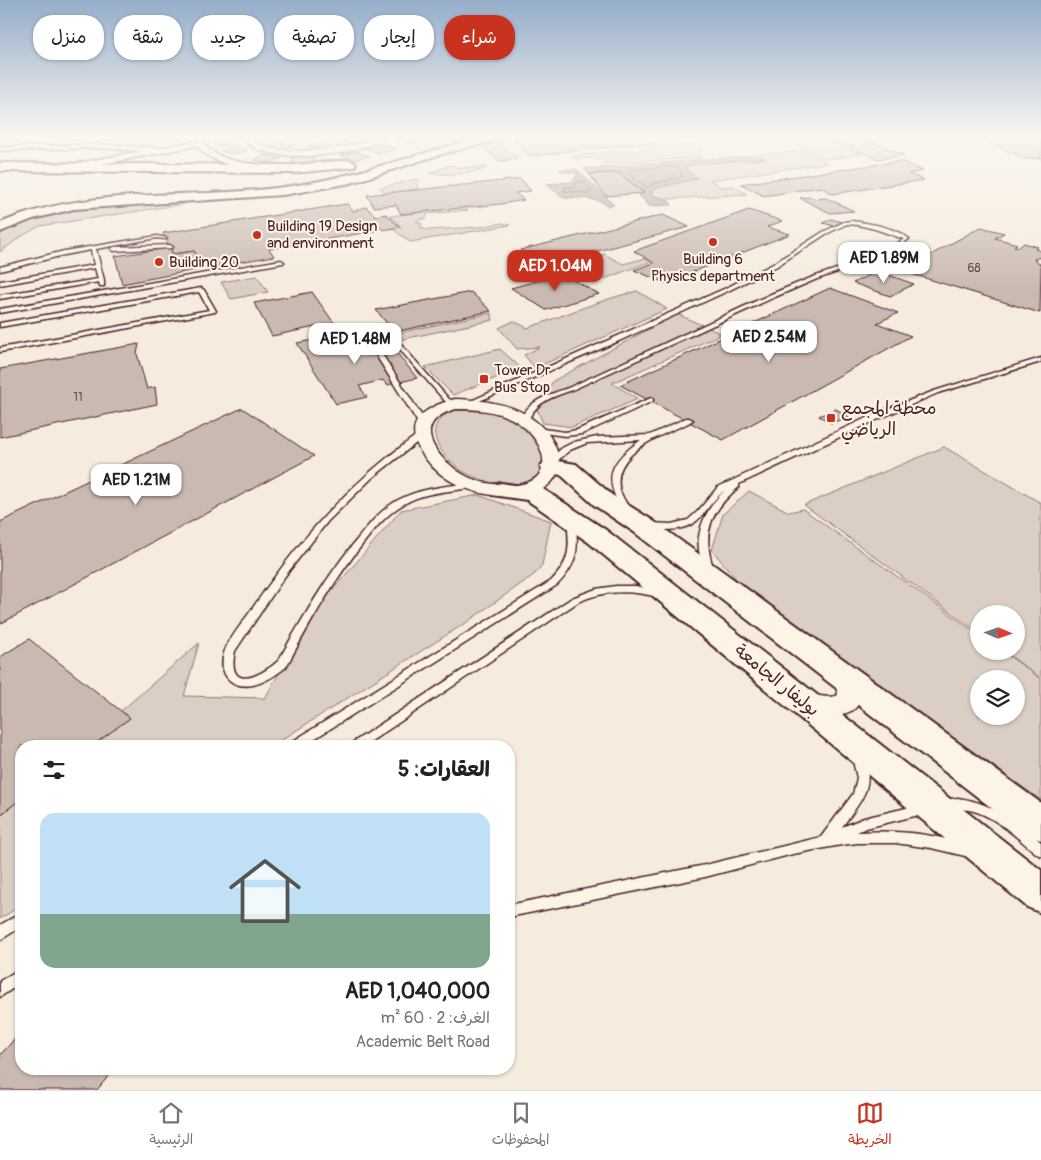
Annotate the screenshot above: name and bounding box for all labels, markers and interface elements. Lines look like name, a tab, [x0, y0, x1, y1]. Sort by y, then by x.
chip: منزل	[33, 15, 104, 60]
chip: شقة	[114, 15, 182, 60]
chip: جديد	[192, 15, 264, 60]
chip: تصفية	[274, 15, 354, 60]
chip: إيجار	[364, 15, 434, 60]
chip: شراء	[444, 15, 515, 60]
place label: Building 19 Design and environment	[267, 217, 378, 253]
marker: Building 19 Design and environment	[251, 229, 263, 241]
marker: Building 6 Physics department	[707, 236, 719, 248]
pin: AED 1.89M	[827, 242, 941, 284]
text: AED 1.89M	[849, 248, 919, 268]
pin: AED 1.04M	[498, 250, 612, 292]
place label: Building 6 Physics department	[651, 250, 776, 286]
place label: Building 20	[169, 253, 239, 272]
marker: Building 20	[153, 256, 165, 268]
text: AED 1.04M	[518, 256, 592, 276]
house number: 68	[967, 261, 981, 276]
pin: AED 2.54M	[712, 320, 826, 363]
pin: AED 1.48M	[298, 322, 412, 365]
text: AED 2.54M	[732, 327, 806, 347]
text: AED 1.48M	[320, 329, 390, 349]
place label: Tower Dr Bus Stop	[494, 361, 551, 397]
marker: Tower Dr Bus Stop	[478, 373, 490, 385]
house number: 11	[73, 390, 83, 405]
place label: محطة المجمع الرياضي	[841, 397, 937, 445]
marker: محطة المجمع الرياضي	[825, 412, 837, 424]
pin: AED 1.21M	[79, 464, 193, 506]
text: AED 1.21M	[102, 470, 170, 490]
north arrow	[970, 605, 1025, 660]
map controls	[970, 605, 1025, 725]
street label: بوليفار الجامعة	[729, 639, 824, 722]
button: layers	[970, 670, 1025, 725]
icon: filters	[40, 756, 68, 784]
text: العقارات: 5	[398, 756, 490, 783]
icon: home	[220, 846, 310, 936]
text: AED 1,040,000	[345, 978, 490, 1005]
text: الغرف: 2 · 60 m²	[381, 1008, 490, 1028]
text: Academic Belt Road	[356, 1032, 490, 1052]
tab: الرئيسية	[149, 1099, 193, 1152]
tab: المحفوظات	[492, 1099, 549, 1152]
tab: الخريطة	[848, 1099, 892, 1152]

